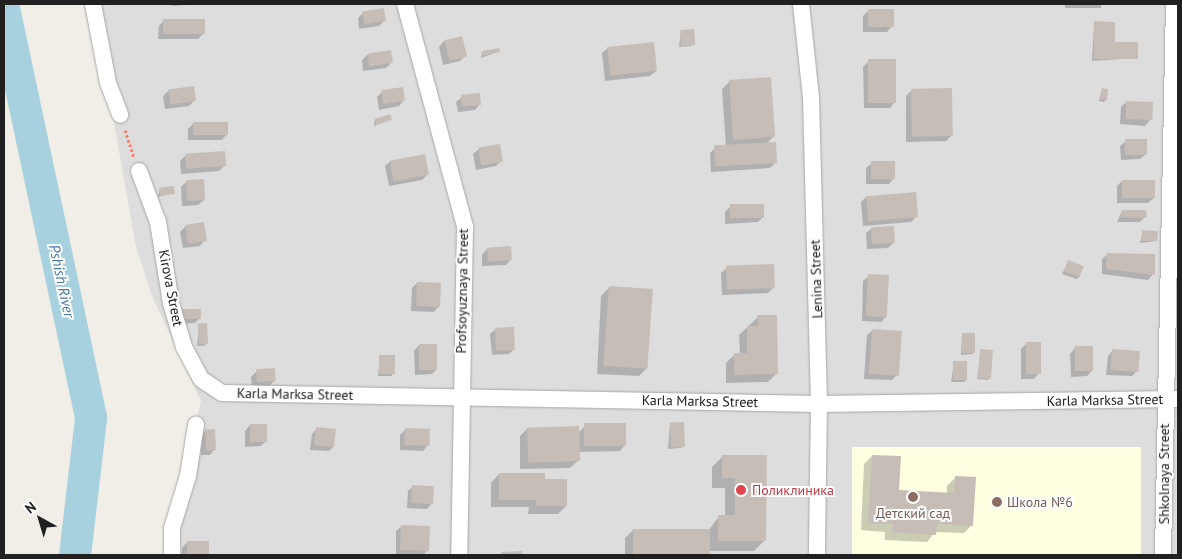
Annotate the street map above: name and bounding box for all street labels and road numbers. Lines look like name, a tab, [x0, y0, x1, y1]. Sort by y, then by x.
street label: Profsoyuznaya Street	[453, 228, 471, 354]
street label: Lenina Street	[806, 239, 826, 319]
street label: Kirova Street	[155, 248, 187, 328]
street label: Karla Marksa Street	[237, 385, 353, 403]
street label: Karla Marksa Street	[1047, 391, 1163, 409]
street label: Karla Marksa Street	[642, 392, 758, 410]
street label: Shkolnaya Street	[1156, 424, 1172, 524]

